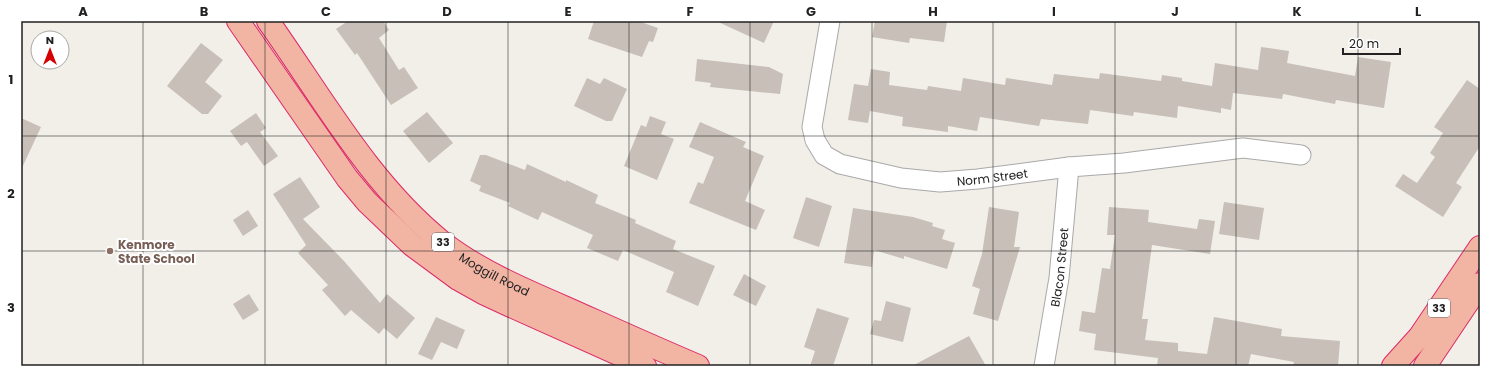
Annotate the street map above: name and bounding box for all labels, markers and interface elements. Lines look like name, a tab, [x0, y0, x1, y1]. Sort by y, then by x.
text: A	[78, 2, 88, 21]
text: B	[200, 2, 209, 21]
text: C	[321, 2, 331, 21]
text: D	[442, 2, 452, 21]
text: E	[564, 2, 572, 21]
text: F	[686, 2, 694, 21]
text: G	[806, 2, 816, 21]
text: H	[928, 2, 938, 21]
text: I	[1052, 2, 1056, 21]
text: J	[1171, 2, 1179, 21]
text: K	[1292, 2, 1302, 21]
text: L	[1415, 2, 1421, 21]
north arrow	[30, 30, 70, 70]
scale bar	[1343, 30, 1400, 56]
text: N	[46, 32, 54, 48]
text: 20 m	[1349, 35, 1379, 52]
text: 1	[9, 70, 13, 89]
street label: Norm Street	[956, 164, 1029, 189]
text: 2	[7, 184, 15, 203]
street label: Blacon Street	[1046, 227, 1072, 308]
road number: 33	[432, 233, 454, 251]
place label: Kenmore State School	[118, 236, 195, 267]
marker: Kenmore State School	[105, 246, 115, 256]
street label: Moggill Road	[456, 248, 533, 299]
text: 3	[7, 298, 15, 317]
road number: 33	[1428, 299, 1450, 317]

